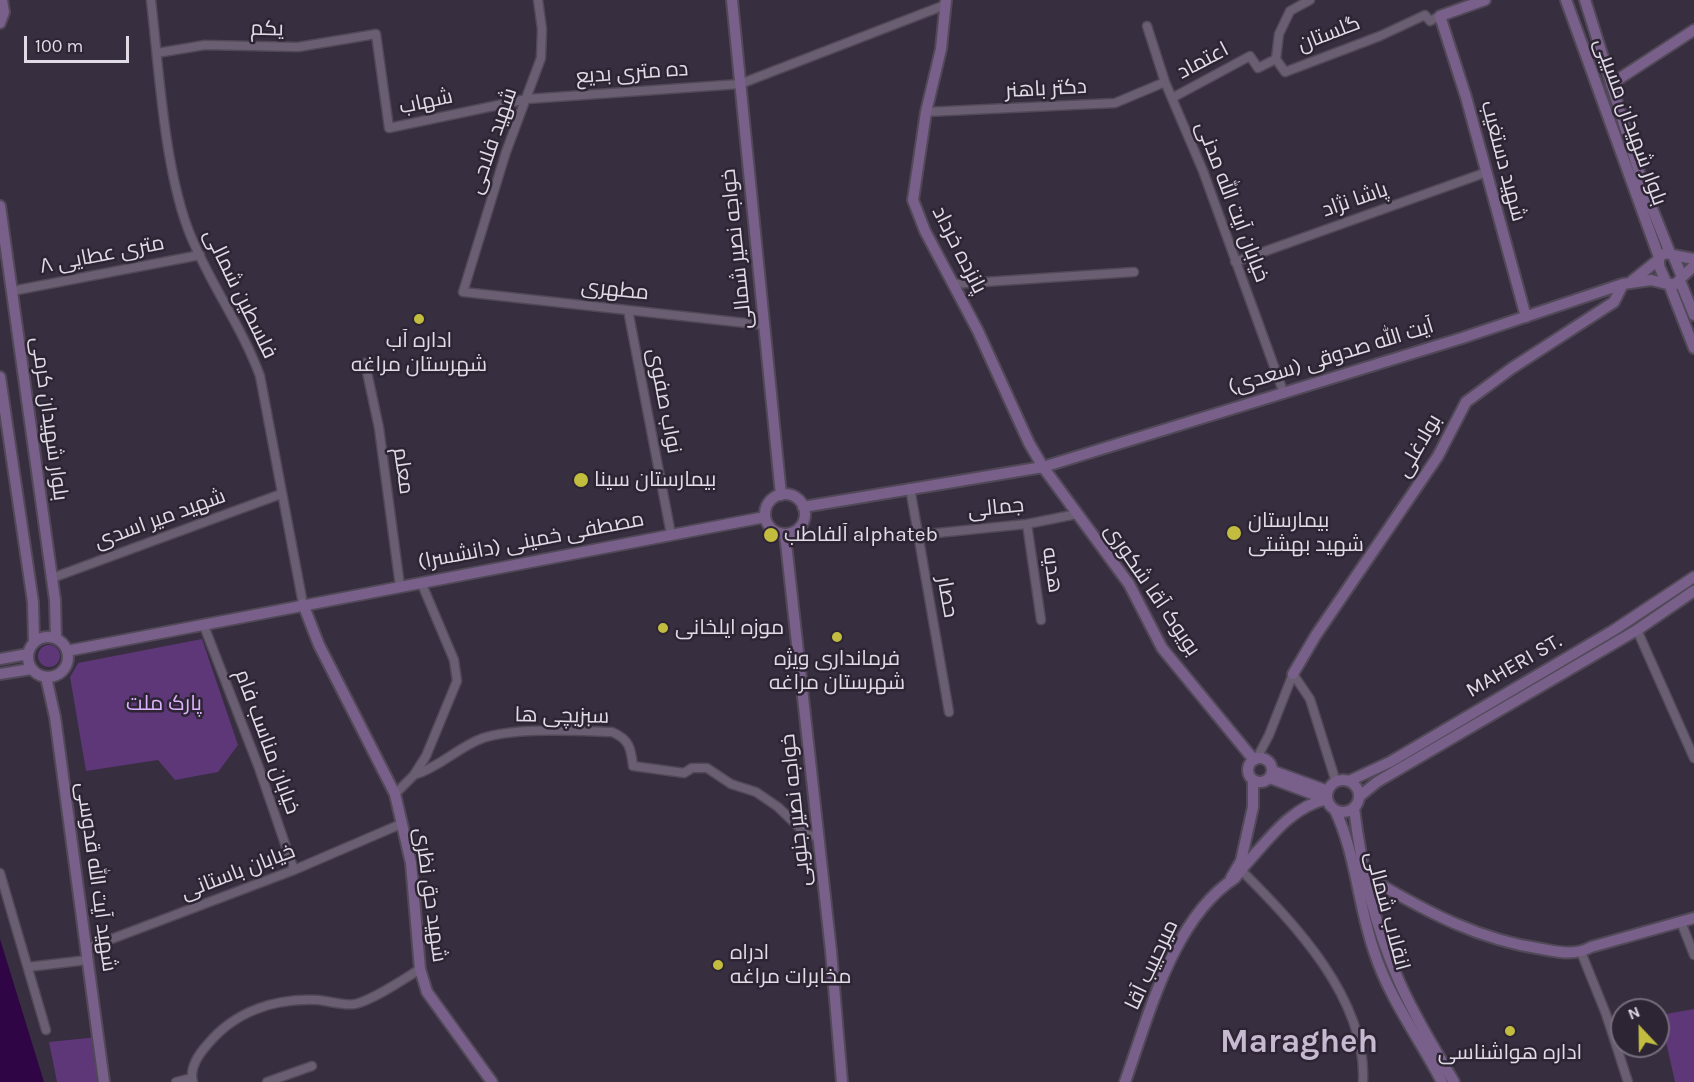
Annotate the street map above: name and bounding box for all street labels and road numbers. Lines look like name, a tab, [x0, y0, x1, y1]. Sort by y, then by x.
street label: گلستان	[1294, 11, 1364, 57]
street label: یکم	[250, 16, 284, 42]
street label: بلوار شهیدان مسیبی	[1588, 35, 1672, 209]
street label: اعتماد	[1173, 37, 1233, 85]
street label: ده متری بدیع	[575, 56, 689, 90]
street label: دکتر باهنر	[1005, 74, 1087, 104]
street label: شهاب	[397, 84, 455, 120]
street label: شهید فلاحی	[463, 85, 523, 197]
street label: شهید دستغیب	[1475, 98, 1531, 224]
street label: خیابان آیت الله مدنی	[1190, 118, 1274, 286]
street label: خواجه نصیر شمالی	[716, 167, 758, 331]
street label: پاشا نژاد	[1319, 177, 1391, 223]
street label: پانزده خرداد	[926, 202, 992, 298]
street label: فلسطین شمالی	[198, 225, 282, 363]
street label: ۸ متری عطایی	[38, 231, 166, 279]
street label: مطهری	[580, 274, 650, 306]
street label: آیت الله صدوقی (سعدی)	[1225, 314, 1437, 400]
street label: بلوار شهیدان کرمی	[25, 336, 73, 502]
street label: نواب صفوی	[641, 346, 687, 456]
street label: بولاغلی	[1391, 410, 1447, 482]
street label: معلم	[387, 446, 419, 496]
street label: شهید میر اسدی	[91, 484, 229, 554]
street label: جمالی	[967, 493, 1025, 523]
street label: مصطفی خمینی (دانشسرا)	[416, 507, 646, 575]
street label: بویوک آقا شکوری	[1098, 519, 1206, 661]
street label: هدیه	[1036, 546, 1068, 594]
street label: حصار	[931, 574, 963, 620]
street label: MAHERI ST.	[1462, 628, 1566, 704]
street label: خیابان مناسب فام	[229, 666, 305, 818]
street label: سبزیچی ها	[515, 703, 609, 729]
street label: خواجه نصیر جنوبی	[775, 732, 817, 888]
street label: شهید آیت الله قدوسی	[70, 781, 122, 973]
street label: شهید حق نظری	[408, 826, 452, 964]
street label: خیابان باستانی	[177, 839, 299, 905]
street label: انقلاب شمالی	[1359, 849, 1415, 973]
street label: میرحبیب آقا	[1120, 916, 1184, 1014]

